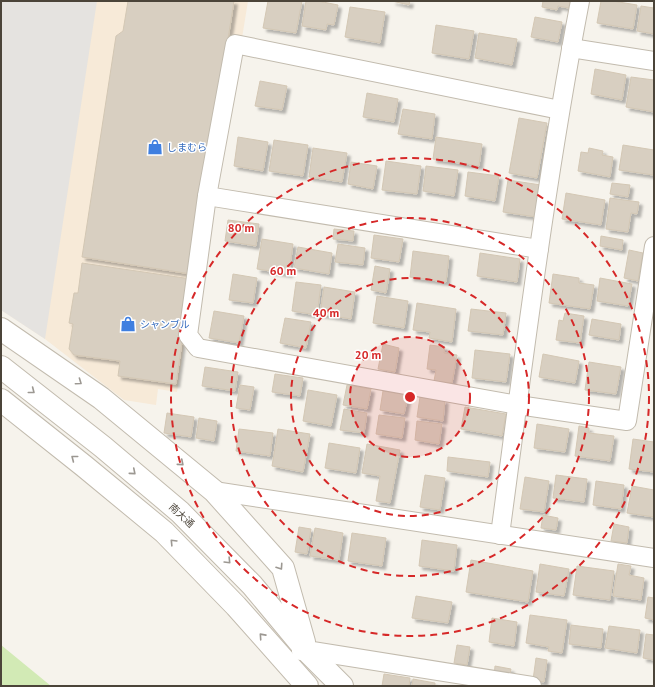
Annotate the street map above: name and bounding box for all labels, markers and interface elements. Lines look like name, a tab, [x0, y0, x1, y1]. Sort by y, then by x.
shop icon: しまむら	[146, 138, 164, 156]
place label: しまむら	[167, 141, 207, 154]
text: 80 m	[228, 220, 254, 235]
text: 60 m	[270, 263, 296, 278]
text: 40 m	[313, 305, 339, 320]
shop icon: シャンブル	[119, 315, 137, 333]
place label: シャンブル	[140, 318, 190, 331]
text: 20 m	[355, 347, 381, 362]
one-way arrow	[75, 378, 82, 385]
one-way arrow	[28, 386, 35, 393]
centre of rings	[403, 390, 417, 404]
one-way arrow	[71, 455, 78, 462]
one-way arrow	[176, 459, 183, 466]
one-way arrow	[129, 468, 136, 475]
street label: 南大通	[166, 500, 197, 530]
one-way arrow	[171, 539, 178, 546]
one-way arrow	[223, 556, 231, 564]
one-way arrow	[276, 562, 283, 569]
one-way arrow	[260, 633, 267, 641]

